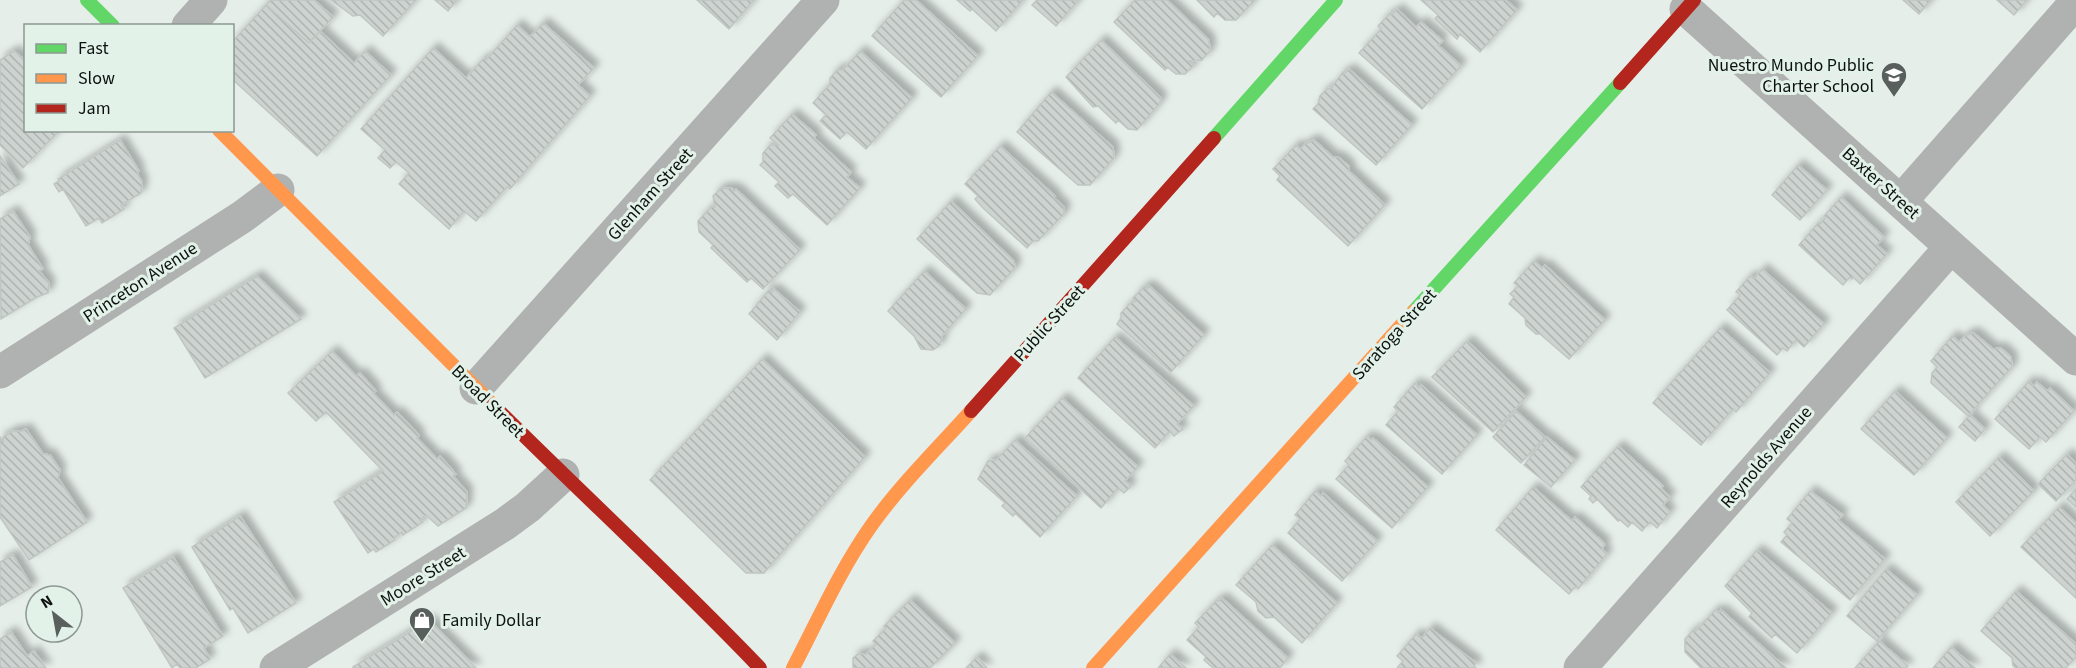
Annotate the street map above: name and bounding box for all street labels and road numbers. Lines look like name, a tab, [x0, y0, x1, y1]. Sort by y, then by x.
street label: Baxter Street	[1836, 142, 1925, 225]
street label: Glenham Street	[602, 143, 699, 246]
street label: Princeton Avenue	[78, 236, 202, 329]
street label: Public Street	[1008, 279, 1091, 367]
street label: Saratoga Street	[1346, 283, 1442, 386]
street label: Broad Street	[446, 359, 530, 443]
street label: Reynolds Avenue	[1715, 401, 1818, 514]
street label: Moore Street	[376, 540, 471, 613]

